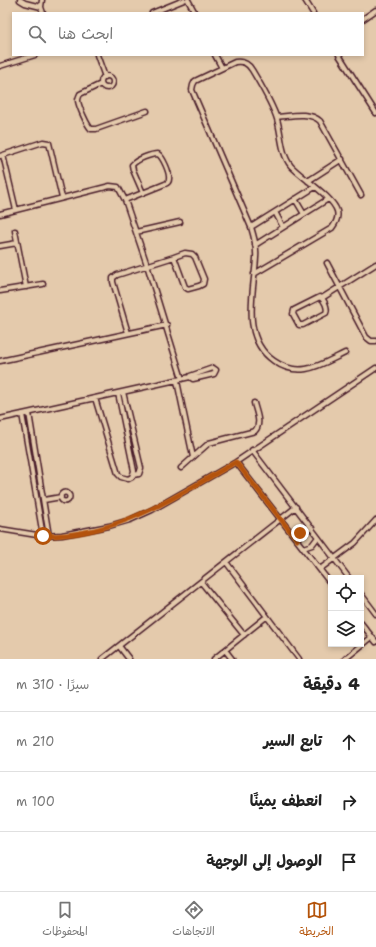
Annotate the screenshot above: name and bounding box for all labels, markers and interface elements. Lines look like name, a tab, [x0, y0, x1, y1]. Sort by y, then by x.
search box	[12, 12, 364, 56]
icon: search	[26, 23, 48, 45]
text: ابحث هنا	[58, 24, 113, 44]
route end	[291, 524, 309, 542]
route start	[34, 527, 52, 545]
map controls	[328, 575, 364, 647]
button: locate	[328, 575, 364, 611]
button: layers	[328, 611, 364, 647]
text: 4 دقيقة	[303, 673, 360, 695]
text: سيرًا · 310 m	[16, 676, 89, 693]
text: تابع السير	[263, 731, 322, 751]
icon: ahead	[338, 731, 360, 753]
text: 210 m	[16, 733, 54, 750]
text: انعطف يمينًا	[250, 791, 322, 811]
icon: right	[338, 791, 360, 813]
text: 100 m	[16, 793, 55, 810]
text: الوصول إلى الوجهة	[206, 851, 322, 871]
icon: arrive	[338, 851, 360, 873]
tab: المحفوظات	[42, 899, 88, 941]
tab: الاتجاهات	[172, 899, 215, 941]
tab: الخريطة	[299, 899, 334, 941]

